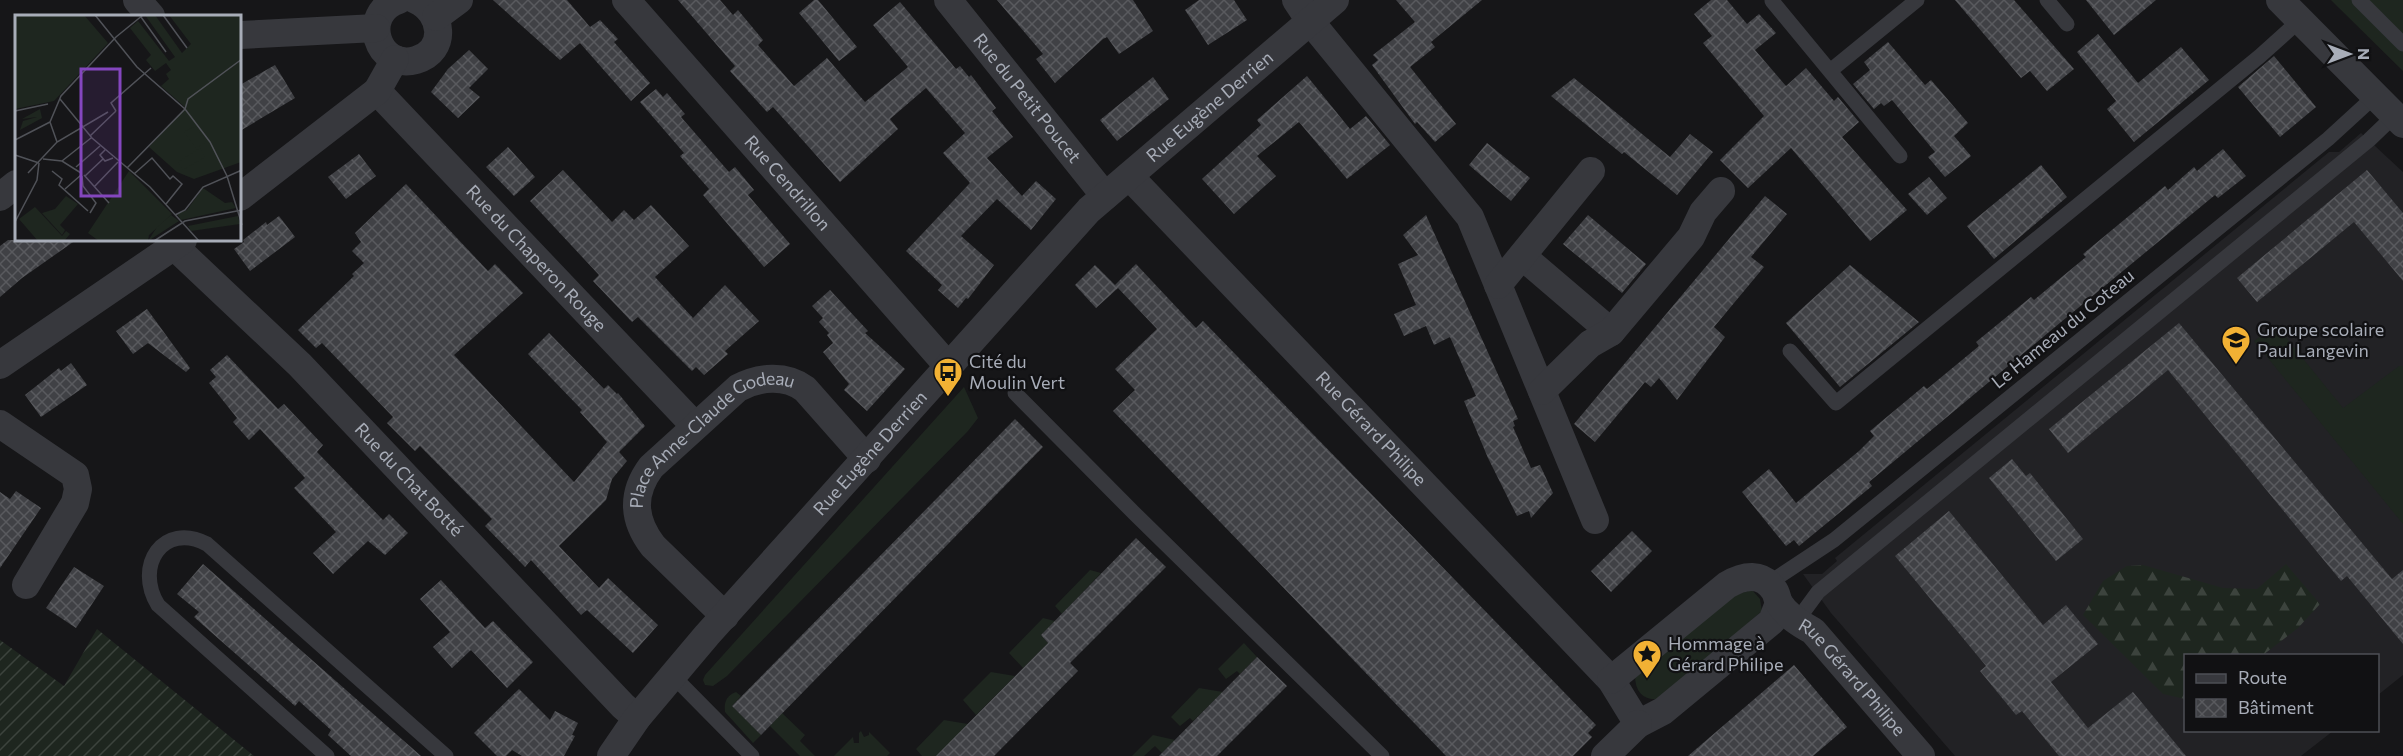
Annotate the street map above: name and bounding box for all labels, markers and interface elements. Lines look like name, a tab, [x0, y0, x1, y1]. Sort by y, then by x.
inset map	[15, 15, 242, 242]
north arrow	[2319, 24, 2379, 84]
street label: Rue du Petit Poucet	[969, 29, 1086, 167]
street label: Rue Eugène Derrien	[1141, 46, 1277, 166]
text: N	[2355, 48, 2374, 60]
street label: Rue Cendrillon	[740, 130, 836, 235]
street label: Rue du Chaperon Rouge	[462, 180, 612, 336]
street label: Le Hameau du Coteau	[1987, 264, 2138, 393]
place label: Groupe scolaire Paul Langevin	[2257, 318, 2384, 361]
school or university icon: Groupe scolaire Paul Langevin	[2220, 324, 2252, 366]
place label: Cité du Moulin Vert	[969, 350, 1065, 393]
bus stop icon: Cité du Moulin Vert	[932, 356, 964, 398]
street label: Rue Gérard Philipe	[1312, 366, 1432, 490]
street label: Place Anne-Claude Godeau	[625, 367, 798, 509]
street label: Rue Eugène Derrien	[808, 386, 931, 519]
street label: Rue du Chat Botté	[350, 418, 468, 540]
street label: Rue Gérard Philipe	[1795, 613, 1911, 740]
place label: Hommage à Gérard Philipe	[1668, 632, 1783, 675]
place icon: Hommage à Gérard Philipe	[1631, 638, 1663, 680]
legend	[2184, 654, 2379, 732]
text: Route	[2238, 666, 2287, 688]
text: Bâtiment	[2238, 696, 2314, 718]

